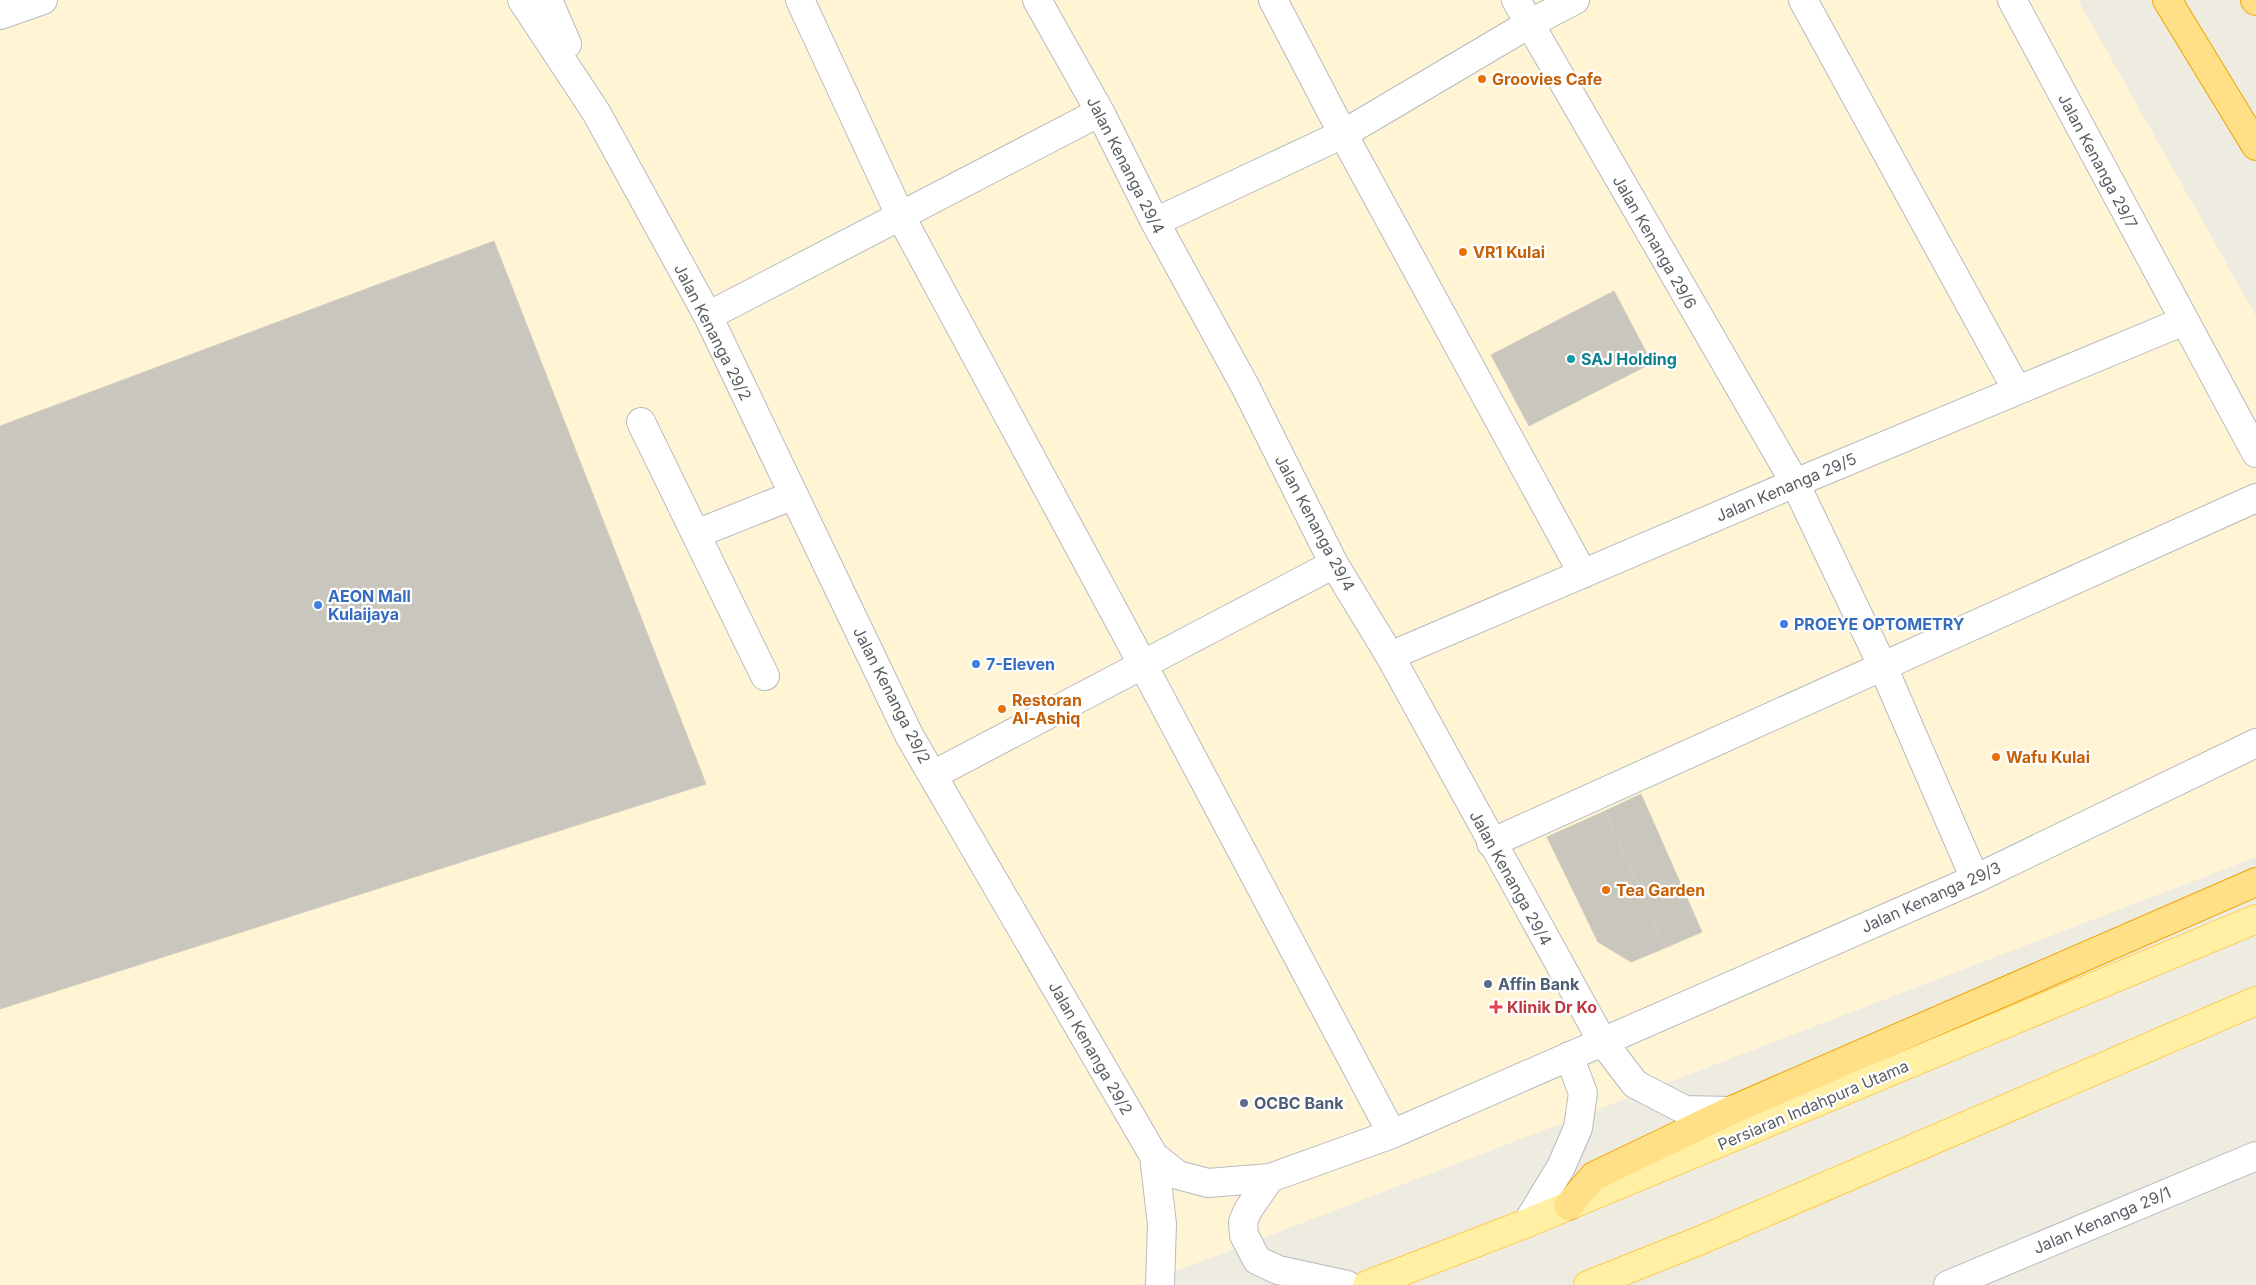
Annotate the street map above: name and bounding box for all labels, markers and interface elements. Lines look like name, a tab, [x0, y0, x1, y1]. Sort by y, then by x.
place label: Groovies Cafe	[1492, 69, 1602, 89]
marker: Groovies Cafe	[1476, 73, 1488, 85]
street label: Jalan Kenanga 29/7	[2054, 90, 2142, 232]
street label: Jalan Kenanga 29/4	[1083, 93, 1169, 237]
street label: Jalan Kenanga 29/6	[1609, 172, 1701, 312]
place label: VR1 Kulai	[1473, 242, 1545, 262]
marker: VR1 Kulai	[1457, 246, 1469, 258]
street label: Jalan Kenanga 29/2	[670, 260, 756, 404]
place label: SAJ Holding	[1581, 349, 1677, 369]
marker: SAJ Holding	[1565, 353, 1577, 365]
street label: Jalan Kenanga 29/5	[1713, 448, 1859, 526]
street label: Jalan Kenanga 29/4	[1271, 451, 1359, 595]
place label: AEON Mall Kulaijaya	[328, 586, 411, 624]
marker: AEON Mall Kulaijaya	[312, 599, 324, 611]
place label: PROEYE OPTOMETRY	[1794, 614, 1965, 634]
marker: PROEYE OPTOMETRY	[1778, 618, 1790, 630]
street label: Jalan Kenanga 29/2	[849, 623, 935, 767]
place label: 7-Eleven	[986, 654, 1055, 674]
marker: 7-Eleven	[970, 658, 982, 670]
place label: Restoran Al-Ashiq	[1012, 690, 1082, 728]
marker: Restoran Al-Ashiq	[996, 703, 1008, 715]
place label: Wafu Kulai	[2006, 747, 2090, 767]
marker: Wafu Kulai	[1990, 751, 2002, 763]
street label: Jalan Kenanga 29/4	[1466, 807, 1556, 949]
street label: Jalan Kenanga 29/3	[1858, 857, 2004, 937]
place label: Tea Garden	[1616, 880, 1705, 900]
marker: Tea Garden	[1600, 884, 1612, 896]
place label: Affin Bank	[1498, 974, 1580, 994]
street label: Jalan Kenanga 29/2	[1045, 978, 1137, 1118]
marker: Affin Bank	[1482, 978, 1494, 990]
place label: Klinik Dr Ko	[1507, 997, 1597, 1017]
marker: Klinik Dr Ko	[1489, 1000, 1503, 1014]
street label: Persiaran Indahpura Utama	[1714, 1056, 1912, 1154]
place label: OCBC Bank	[1254, 1093, 1344, 1113]
marker: OCBC Bank	[1238, 1097, 1250, 1109]
street label: Jalan Kenanga 29/1	[2030, 1182, 2174, 1258]

